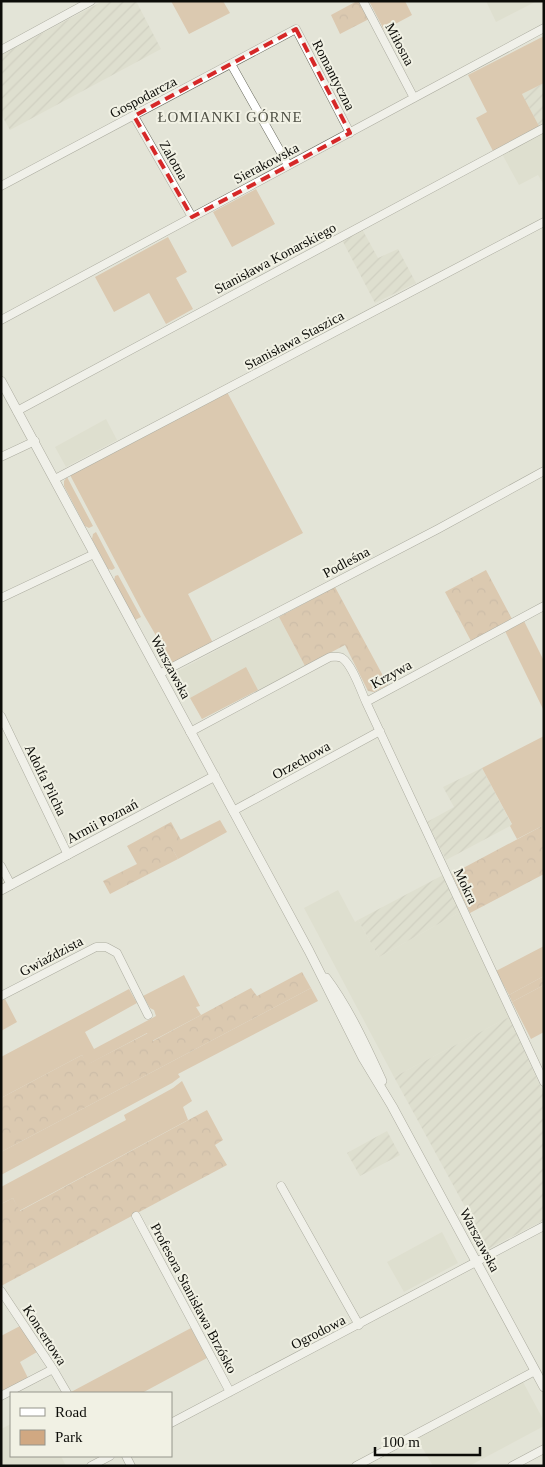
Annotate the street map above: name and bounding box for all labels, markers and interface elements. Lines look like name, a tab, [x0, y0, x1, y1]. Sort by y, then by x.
street label: Miłosna	[382, 20, 417, 69]
street label: Romantyczna	[309, 38, 358, 114]
street label: Gospodarcza	[107, 73, 180, 121]
district label: ŁOMIANKI GÓRNE	[157, 109, 303, 125]
street label: Zalotna	[156, 138, 191, 183]
street label: Sierakowska	[231, 140, 302, 187]
street label: Stanisława Konarskiego	[212, 220, 339, 297]
street label: Stanisława Staszica	[242, 308, 347, 373]
street label: Podleśna	[320, 544, 373, 581]
street label: Warszawska	[148, 633, 194, 702]
street label: Krzywa	[368, 657, 415, 692]
street label: Orzechowa	[270, 738, 333, 782]
street label: Adolfa Pilcha	[22, 742, 70, 819]
street label: Armii Poznań	[64, 796, 140, 846]
street label: Mokra	[451, 866, 481, 907]
street label: Gwiaździsta	[17, 933, 86, 979]
street label: Warszawska	[457, 1206, 503, 1275]
street label: Profesora Stanisława Brzósko	[148, 1221, 240, 1376]
street label: Koncertowa	[20, 1302, 70, 1369]
street label: Ogrodowa	[288, 1312, 349, 1353]
legend	[10, 1392, 172, 1457]
text: Road	[55, 1404, 87, 1420]
scale bar	[375, 1424, 480, 1456]
text: Park	[55, 1429, 83, 1445]
text: 100 m	[382, 1434, 420, 1450]

